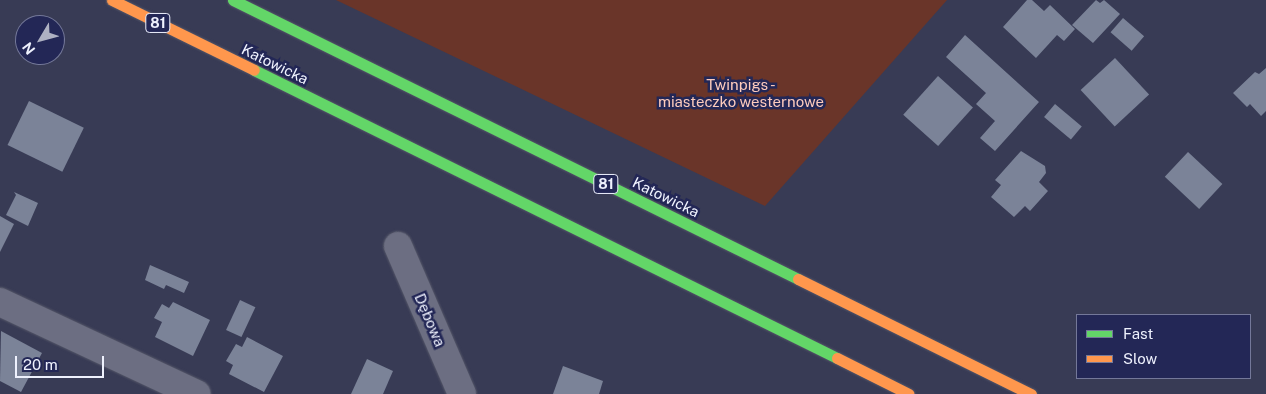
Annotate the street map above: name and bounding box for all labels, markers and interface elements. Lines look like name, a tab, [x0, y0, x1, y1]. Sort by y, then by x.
road number: 81	[144, 12, 172, 34]
north arrow	[15, 15, 65, 65]
text: N	[19, 39, 39, 58]
street label: Katowicka	[239, 40, 311, 88]
park label: Twinpigs - miasteczko westernowe	[658, 75, 824, 110]
road number: 81	[592, 172, 620, 195]
street label: Katowicka	[630, 173, 702, 221]
street label: Dębowa	[411, 291, 449, 349]
legend	[1076, 314, 1251, 379]
text: Fast	[1123, 325, 1153, 342]
scale bar	[18, 346, 106, 378]
text: Slow	[1123, 350, 1157, 367]
text: 20 m	[23, 356, 58, 373]

